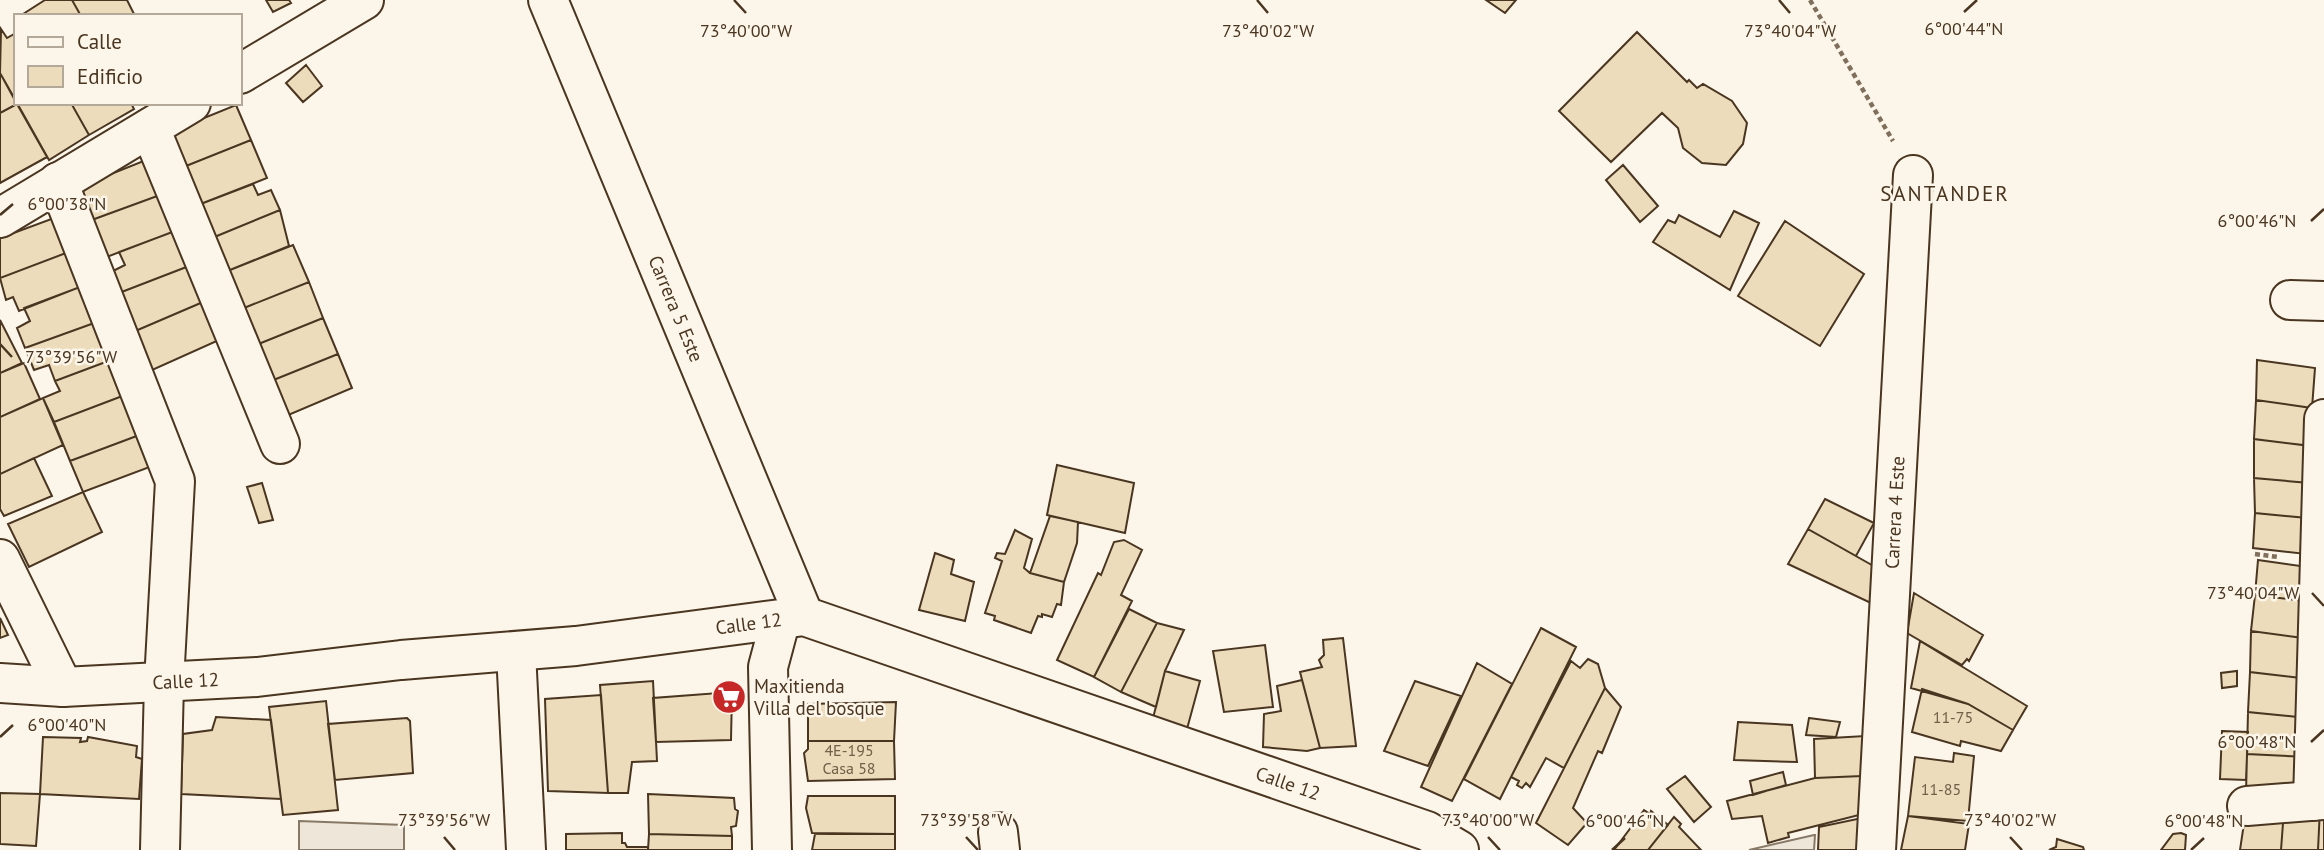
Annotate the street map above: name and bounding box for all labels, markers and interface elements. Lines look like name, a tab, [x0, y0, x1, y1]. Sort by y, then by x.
legend	[14, 14, 242, 105]
text: 6°00'44"N	[1925, 17, 2003, 40]
text: 73°40'00"W	[700, 19, 792, 42]
text: 73°40'02"W	[1222, 19, 1314, 42]
text: 73°40'04"W	[1744, 19, 1836, 42]
text: Calle	[77, 28, 122, 55]
text: Edificio	[77, 63, 143, 90]
district label: SANTANDER	[1880, 180, 2010, 207]
text: 6°00'38"N	[28, 192, 106, 215]
text: 6°00'46"N	[2218, 209, 2296, 232]
street label: Carrera 5 Este	[643, 252, 709, 365]
text: 73°39'56"W	[25, 345, 117, 368]
street label: Carrera 4 Este	[1879, 455, 1910, 570]
text: 73°40'04"W	[2207, 581, 2299, 604]
street label: Calle 12	[714, 607, 783, 640]
street label: Calle 12	[152, 667, 220, 694]
place label: Maxitienda Villa del bosque	[753, 674, 885, 720]
supermarket icon: Maxitienda Villa del bosque	[710, 678, 748, 716]
house number: 11-75	[1933, 707, 1973, 727]
text: 6°00'40"N	[28, 713, 106, 736]
text: 6°00'48"N	[2218, 730, 2296, 753]
house number: 4E-195 Casa 58	[822, 740, 876, 778]
street label: Calle 12	[1253, 761, 1323, 805]
house number: 11-85	[1921, 779, 1961, 799]
text: 73°39'56"W	[398, 808, 490, 831]
text: 73°39'58"W	[920, 808, 1012, 831]
text: 73°40'00"W	[1442, 808, 1534, 831]
text: 73°40'02"W	[1964, 808, 2056, 831]
text: 6°00'46"N	[1586, 809, 1664, 832]
text: 6°00'48"N	[2165, 809, 2243, 832]

